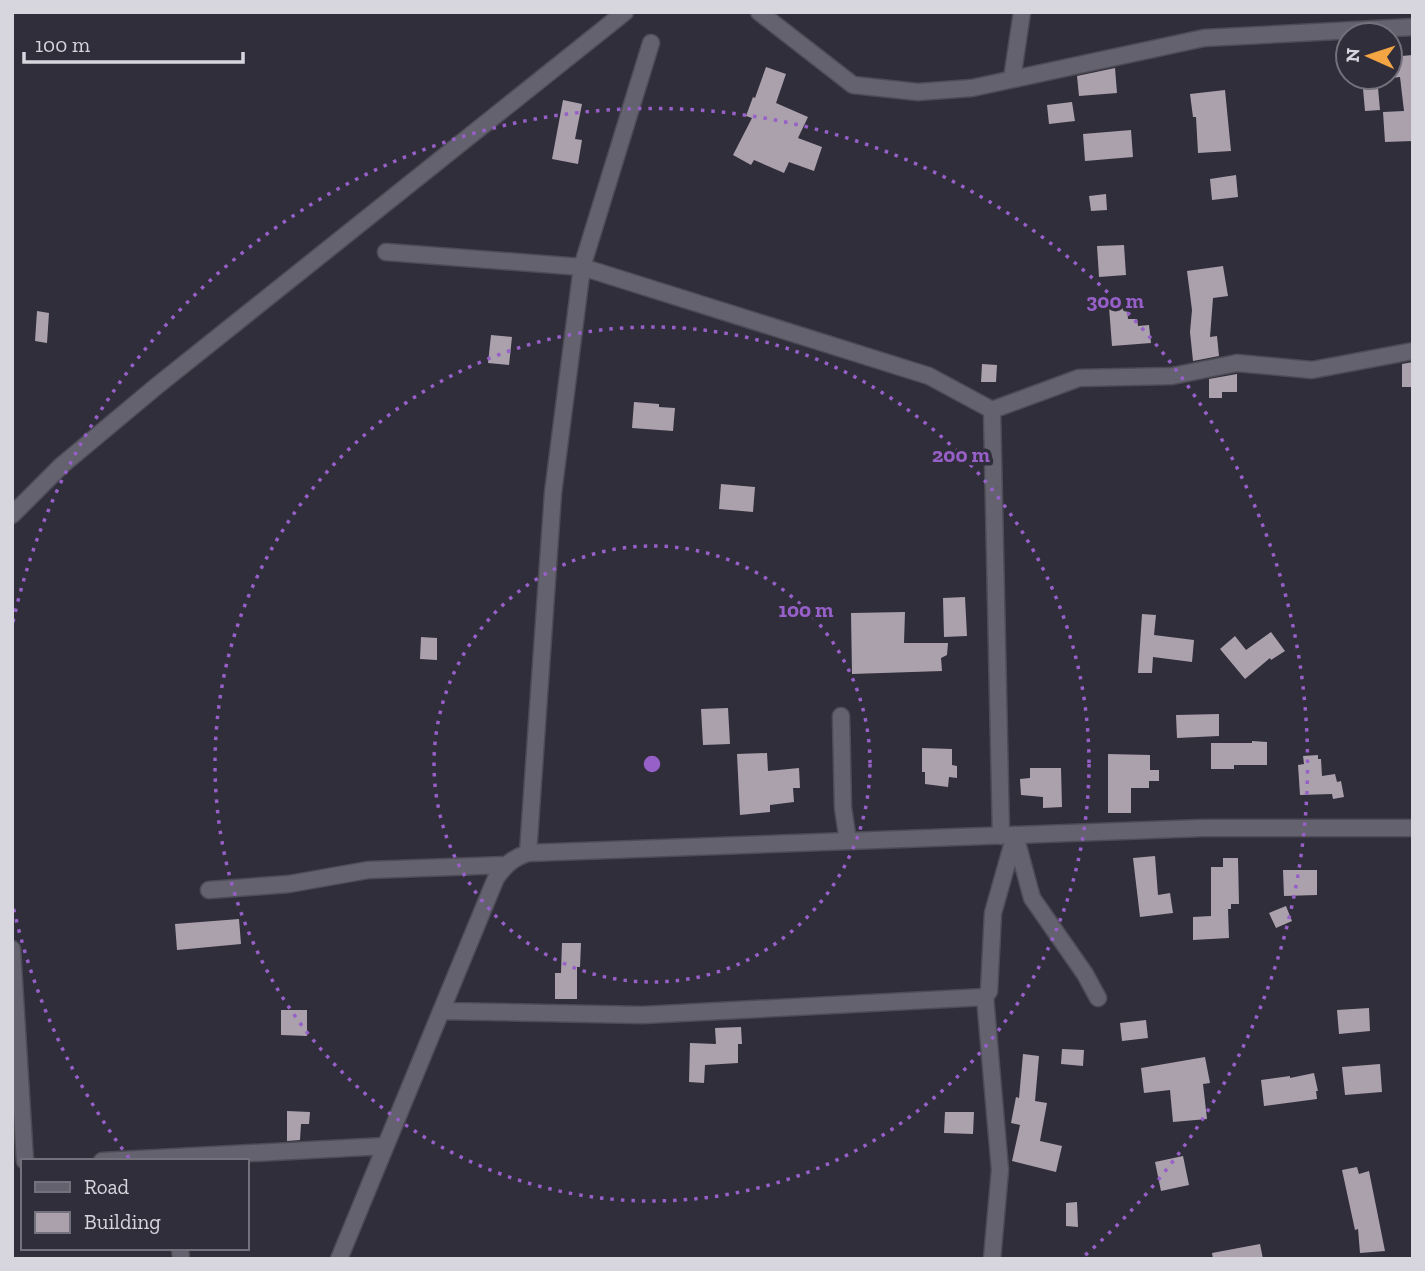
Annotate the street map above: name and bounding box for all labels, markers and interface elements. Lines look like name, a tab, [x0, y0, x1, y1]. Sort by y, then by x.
scale bar	[24, 21, 243, 65]
north arrow	[1334, 21, 1404, 91]
text: 100 m	[35, 32, 90, 57]
text: N	[1341, 47, 1364, 63]
text: 300 m	[1086, 288, 1144, 313]
text: 200 m	[932, 442, 990, 467]
text: 100 m	[779, 597, 834, 622]
centre of rings	[640, 752, 664, 776]
legend	[21, 1159, 248, 1250]
text: Road	[84, 1174, 130, 1199]
text: Building	[84, 1209, 161, 1234]

